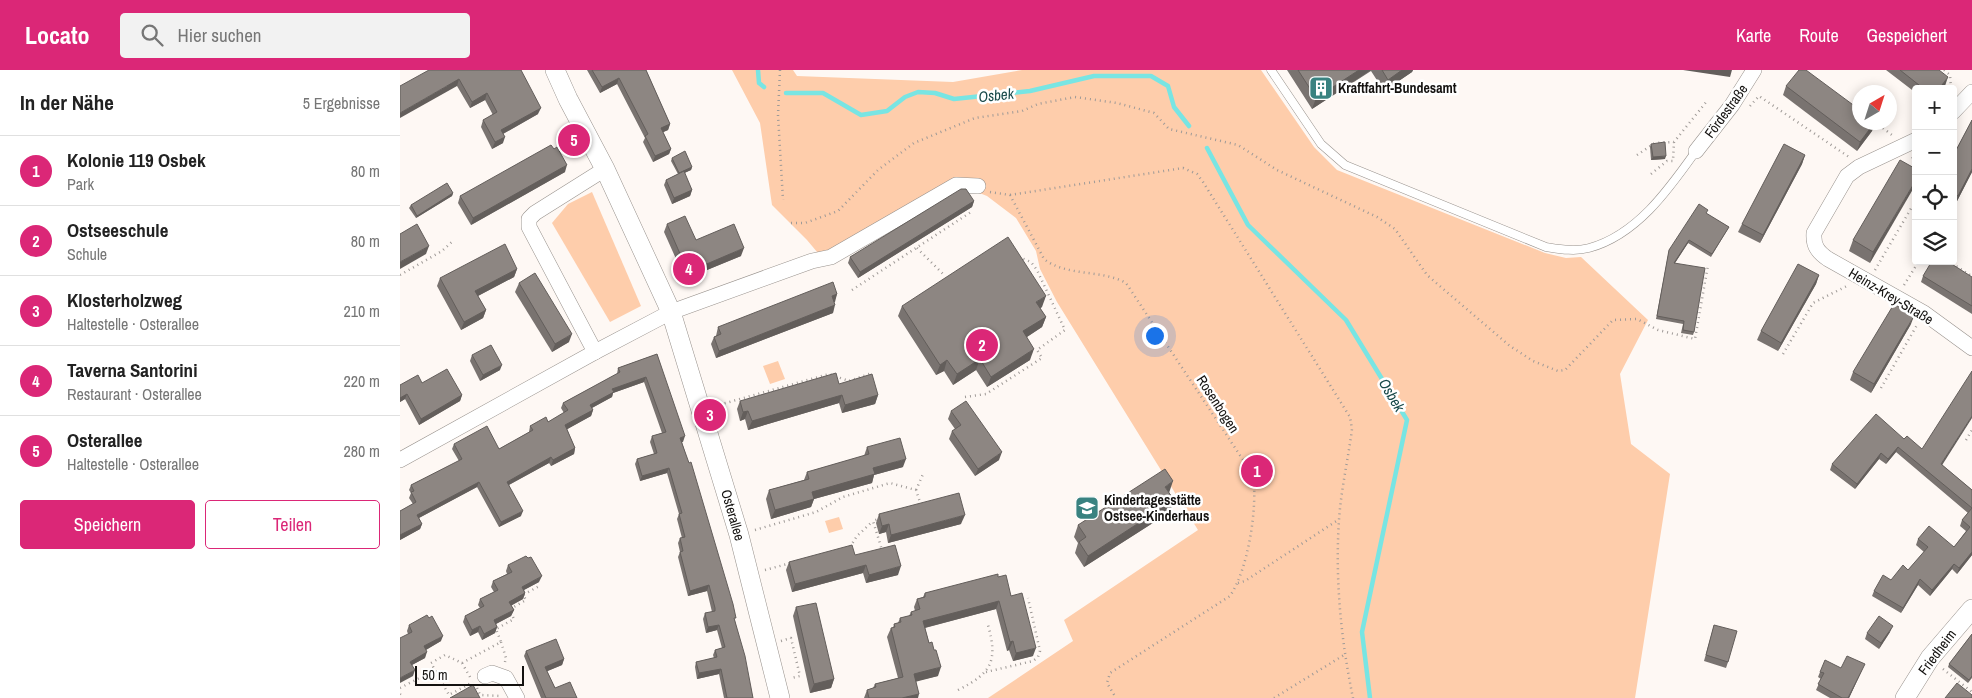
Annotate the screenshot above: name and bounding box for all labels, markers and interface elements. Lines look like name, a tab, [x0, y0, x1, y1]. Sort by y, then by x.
search box	[120, 13, 470, 58]
text: Locato	[25, 19, 90, 51]
icon: search	[138, 21, 166, 49]
text: Hier suchen	[178, 22, 262, 48]
text: Karte	[1736, 23, 1771, 48]
text: Route	[1799, 23, 1839, 48]
text: Gespeichert	[1867, 23, 1947, 48]
building icon: Kraftfahrt-Bundesamt	[1308, 75, 1334, 101]
place label: Kraftfahrt-Bundesamt	[1338, 79, 1457, 97]
street label: Fördestraße	[1701, 81, 1751, 141]
water label: Osbek	[977, 83, 1016, 107]
north arrow	[1852, 85, 1897, 130]
map controls	[1912, 85, 1957, 265]
button: +	[1912, 85, 1957, 130]
text: In der Nähe	[20, 88, 114, 117]
text: 5 Ergebnisse	[303, 92, 380, 114]
pin: 5	[558, 121, 590, 159]
button: −	[1912, 130, 1957, 175]
text: Kolonie 119 Osbek	[67, 147, 206, 173]
text: 1	[32, 160, 40, 182]
text: 80 m	[351, 160, 380, 182]
text: Park	[67, 173, 94, 195]
button: locate	[1912, 175, 1957, 220]
text: Ostseeschule	[67, 217, 168, 243]
button: layers	[1912, 220, 1957, 265]
text: 2	[32, 230, 40, 252]
text: 80 m	[351, 230, 380, 252]
text: Schule	[67, 243, 107, 265]
pin: 4	[673, 250, 705, 288]
street label: Heinz-Krey-Straße	[1845, 264, 1937, 328]
text: Klosterholzweg	[67, 287, 182, 313]
text: 3	[32, 300, 40, 322]
text: 210 m	[344, 300, 380, 322]
text: Haltestelle · Osterallee	[67, 313, 199, 335]
your location	[1142, 323, 1168, 349]
pin: 2	[966, 326, 998, 364]
text: Taverna Santorini	[67, 357, 197, 383]
text: 4	[32, 370, 40, 392]
text: 220 m	[344, 370, 380, 392]
street label: Rosenbogen	[1193, 372, 1243, 436]
water label: Osbek	[1374, 374, 1411, 416]
text: Restaurant · Osterallee	[67, 383, 202, 405]
pin: 3	[694, 396, 726, 434]
text: Osterallee	[67, 427, 142, 453]
text: 5	[32, 440, 40, 462]
text: 280 m	[344, 440, 380, 462]
pin: 1	[1241, 452, 1273, 490]
text: Haltestelle · Osterallee	[67, 453, 199, 475]
street label: Osterallee	[717, 487, 749, 543]
place label: Kindertagesstätte Ostsee-Kinderhaus	[1104, 491, 1209, 525]
school or university icon: Kindertagesstätte Ostsee-Kinderhaus	[1074, 495, 1100, 521]
button: Speichern	[20, 500, 195, 549]
button: Teilen	[205, 500, 380, 549]
street label: Friedheim	[1914, 626, 1960, 678]
scale bar	[415, 663, 524, 686]
text: 50 m	[422, 666, 448, 684]

